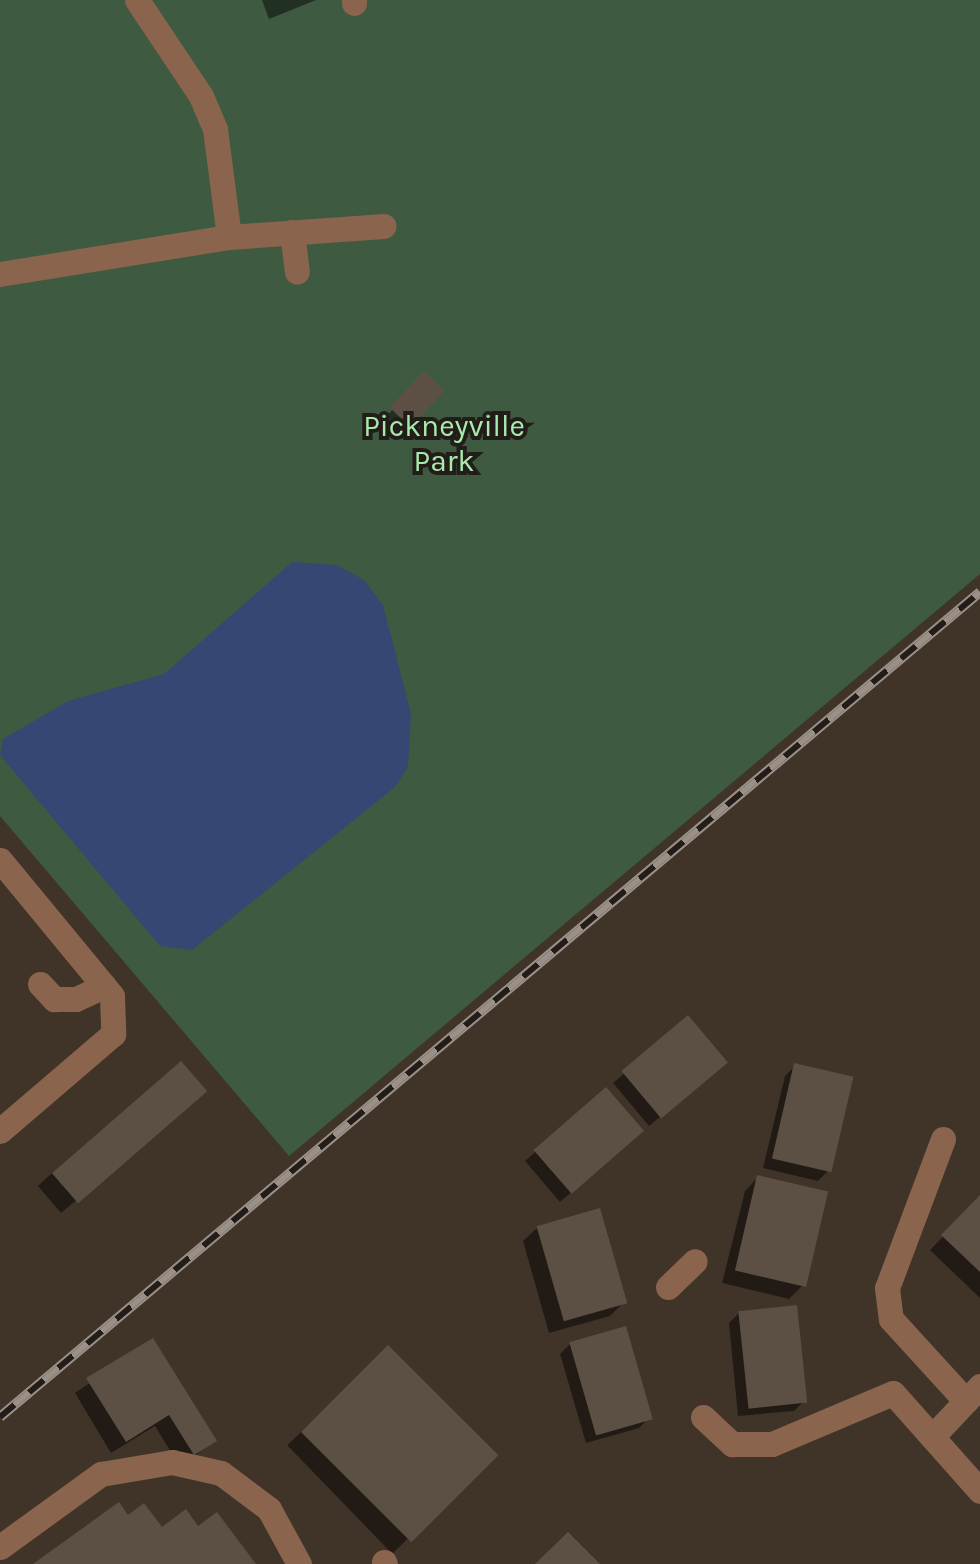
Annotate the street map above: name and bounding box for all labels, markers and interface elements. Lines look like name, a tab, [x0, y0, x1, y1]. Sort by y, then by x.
park label: Pickneyville Park	[363, 408, 525, 478]

